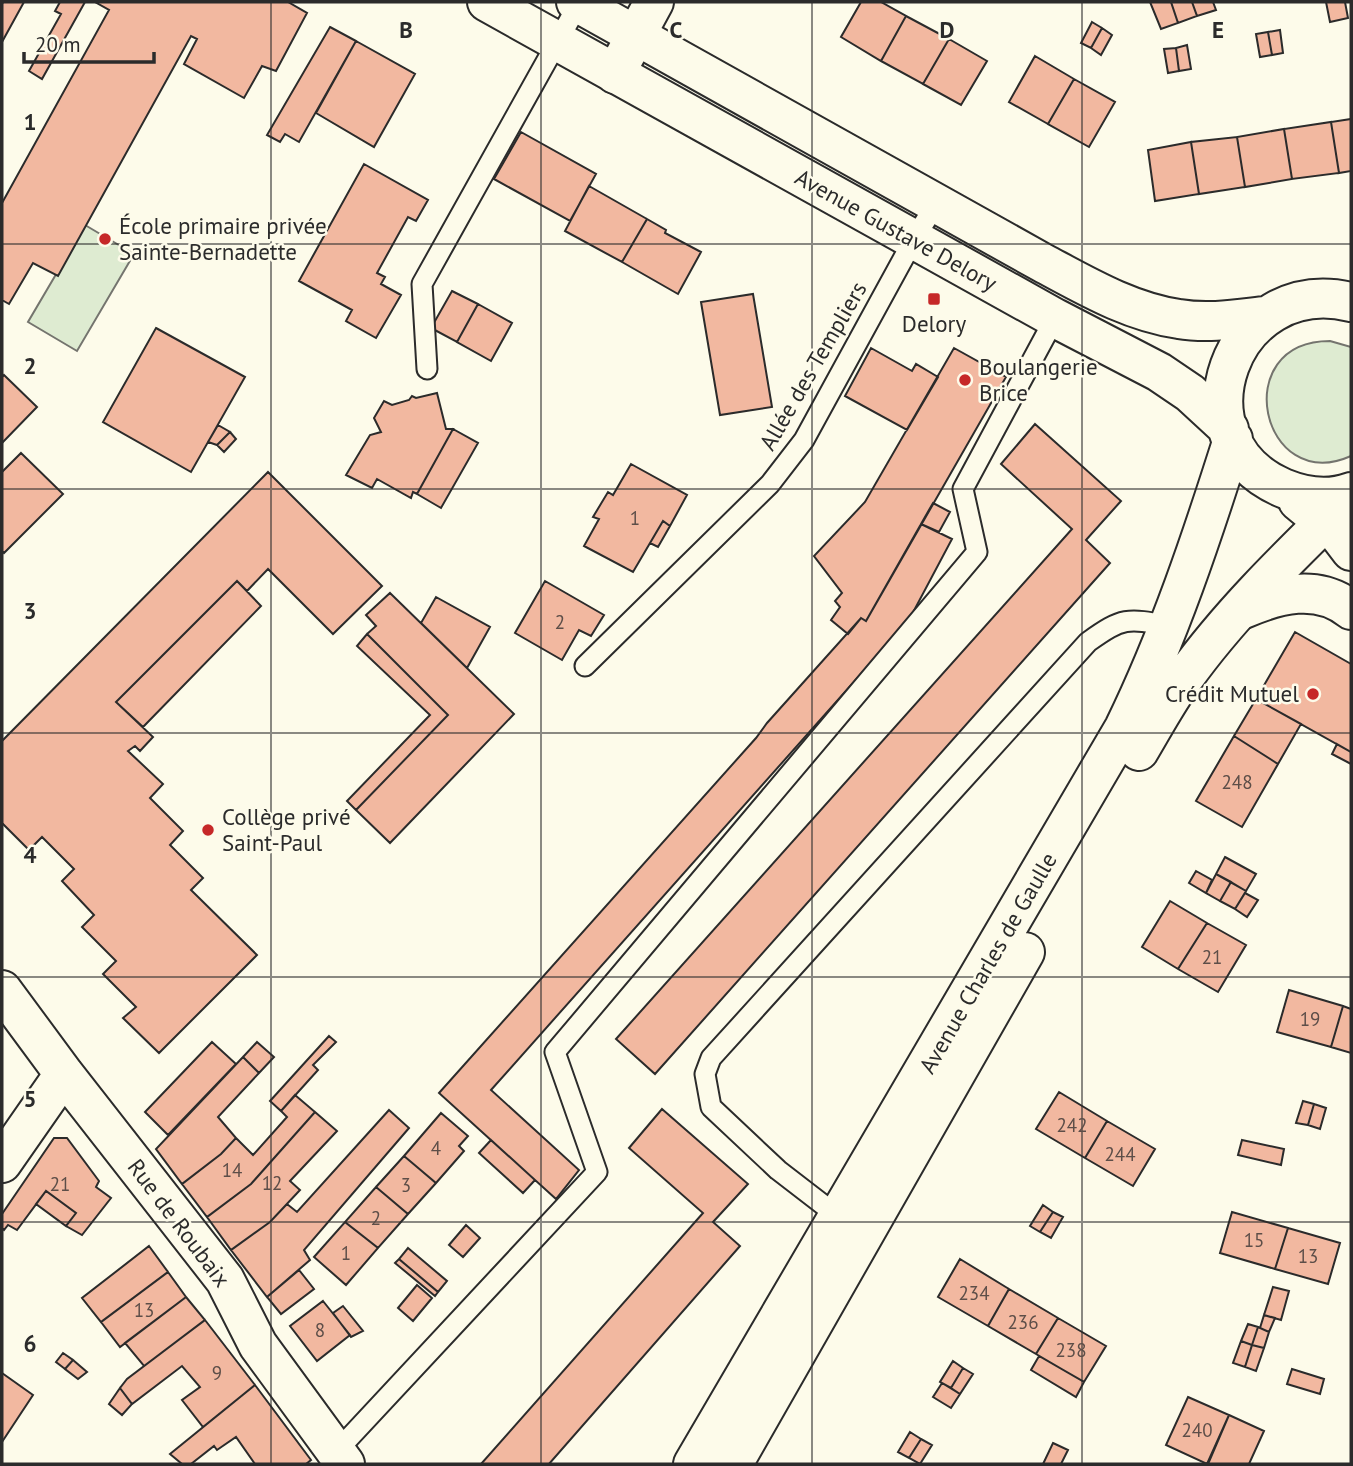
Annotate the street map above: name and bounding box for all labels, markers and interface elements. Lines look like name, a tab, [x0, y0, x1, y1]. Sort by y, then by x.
text: B	[399, 15, 413, 44]
text: C	[670, 15, 683, 44]
text: D	[940, 15, 954, 44]
text: E	[1212, 15, 1224, 44]
scale bar	[24, 21, 154, 65]
text: 20 m	[35, 31, 81, 58]
text: 1	[23, 107, 37, 136]
street label: Avenue Gustave Delory	[790, 162, 1002, 297]
place label: École primaire privée Sainte-Bernadette	[119, 211, 327, 266]
marker: École primaire privée Sainte-Bernadette	[97, 231, 113, 247]
street label: Allée des Templiers	[753, 276, 873, 455]
marker: Delory	[926, 291, 942, 307]
place label: Delory	[902, 309, 966, 338]
text: 2	[23, 351, 37, 380]
place label: Boulangerie Brice	[979, 352, 1098, 407]
marker: Boulangerie Brice	[957, 372, 973, 388]
house number: 1	[630, 506, 640, 530]
text: 3	[23, 596, 37, 625]
house number: 2	[555, 610, 565, 634]
place label: Crédit Mutuel	[1165, 679, 1299, 708]
marker: Crédit Mutuel	[1305, 686, 1321, 702]
house number: 248	[1221, 770, 1253, 794]
place label: Collège privé Saint-Paul	[222, 802, 351, 857]
marker: Collège privé Saint-Paul	[200, 822, 216, 838]
text: 4	[23, 840, 37, 869]
street label: Avenue Charles de Gaulle	[912, 847, 1063, 1078]
house number: 21	[1202, 945, 1222, 969]
house number: 19	[1300, 1007, 1320, 1031]
text: 5	[23, 1084, 37, 1113]
house number: 242	[1056, 1113, 1088, 1137]
house number: 4	[431, 1136, 441, 1160]
house number: 244	[1104, 1142, 1136, 1166]
street label: Rue de Roubaix	[122, 1153, 237, 1293]
house number: 14	[222, 1158, 242, 1182]
house number: 12	[262, 1171, 282, 1195]
house number: 21	[50, 1172, 70, 1196]
house number: 3	[401, 1173, 411, 1197]
house number: 2	[371, 1206, 381, 1230]
house number: 15	[1244, 1228, 1264, 1252]
house number: 1	[341, 1241, 351, 1265]
house number: 13	[1298, 1244, 1318, 1268]
house number: 234	[958, 1281, 990, 1305]
house number: 13	[134, 1298, 154, 1322]
house number: 236	[1007, 1310, 1039, 1334]
house number: 8	[315, 1318, 325, 1342]
text: 6	[23, 1329, 37, 1358]
house number: 238	[1055, 1338, 1087, 1362]
house number: 9	[212, 1361, 222, 1385]
house number: 240	[1181, 1418, 1213, 1442]

